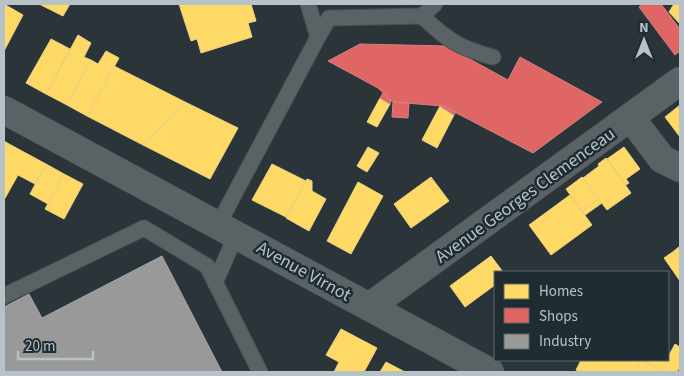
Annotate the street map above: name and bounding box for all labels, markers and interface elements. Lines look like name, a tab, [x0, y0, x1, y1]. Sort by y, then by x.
north arrow	[619, 15, 669, 65]
text: N	[639, 18, 649, 38]
street label: Avenue Georges Clemenceau	[430, 122, 620, 269]
street label: Avenue Virnot	[252, 235, 355, 308]
legend	[494, 271, 669, 361]
text: Homes	[539, 281, 583, 302]
text: Shops	[539, 306, 578, 327]
scale bar	[18, 328, 92, 360]
text: Industry	[539, 331, 591, 352]
text: 20 m	[25, 336, 55, 357]

